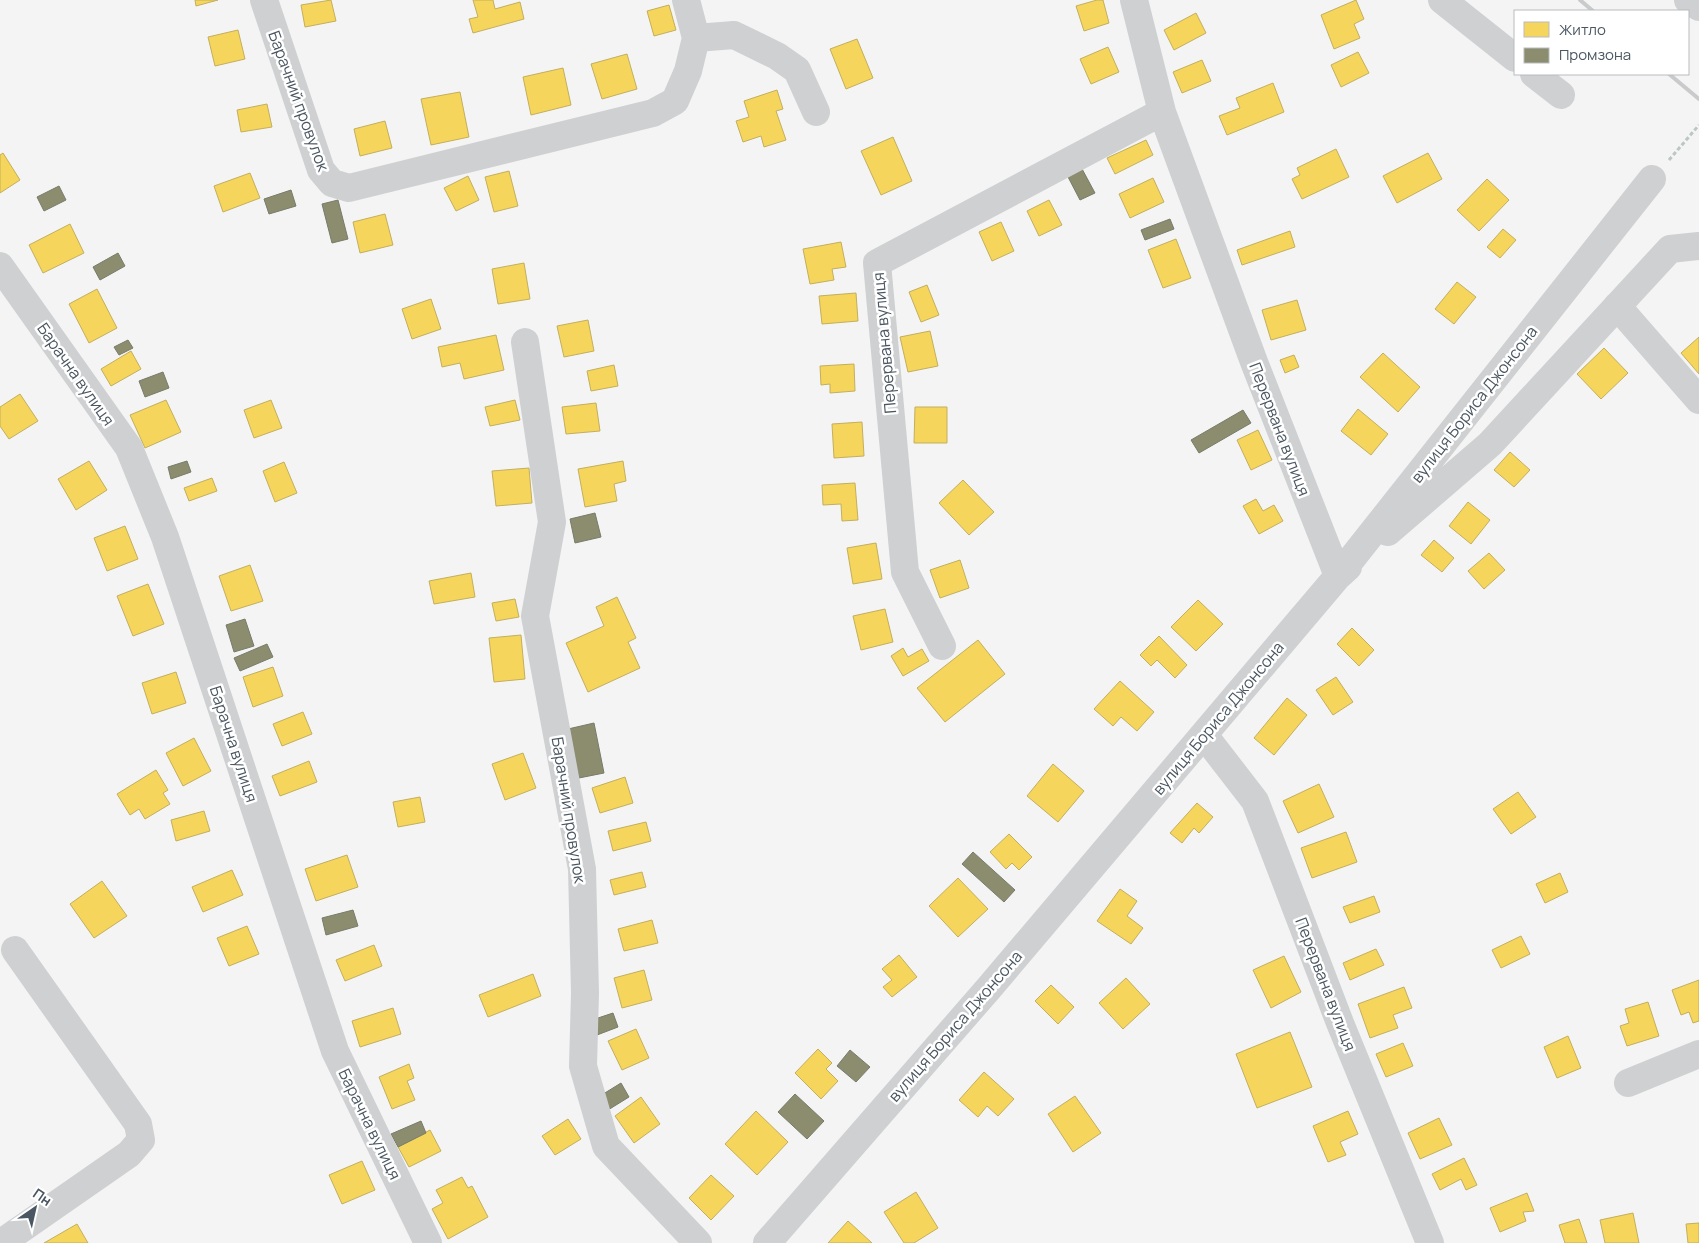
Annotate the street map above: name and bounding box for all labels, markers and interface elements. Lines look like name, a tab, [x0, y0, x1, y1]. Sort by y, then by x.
legend	[1514, 10, 1689, 75]
text: Житло	[1559, 19, 1606, 40]
street label: Барачний провулок	[263, 28, 335, 175]
text: Промзона	[1559, 44, 1631, 65]
street label: Перервана вулиця	[867, 272, 901, 414]
street label: Барачна вулиця	[32, 318, 120, 430]
street label: вулиця Бориса Джонсона	[1406, 321, 1542, 487]
street label: Перервана вулиця	[1244, 359, 1316, 499]
street label: вулиця Бориса Джонсона	[1147, 637, 1289, 799]
street label: Барачна вулиця	[205, 683, 263, 805]
street label: Барачний провулок	[547, 735, 592, 886]
street label: Перервана вулиця	[1290, 914, 1362, 1054]
street label: вулиця Бориса Джонсона	[883, 946, 1027, 1106]
street label: Барачна вулиця	[334, 1065, 406, 1183]
north arrow	[10, 1183, 60, 1233]
text: Пн	[29, 1184, 56, 1210]

